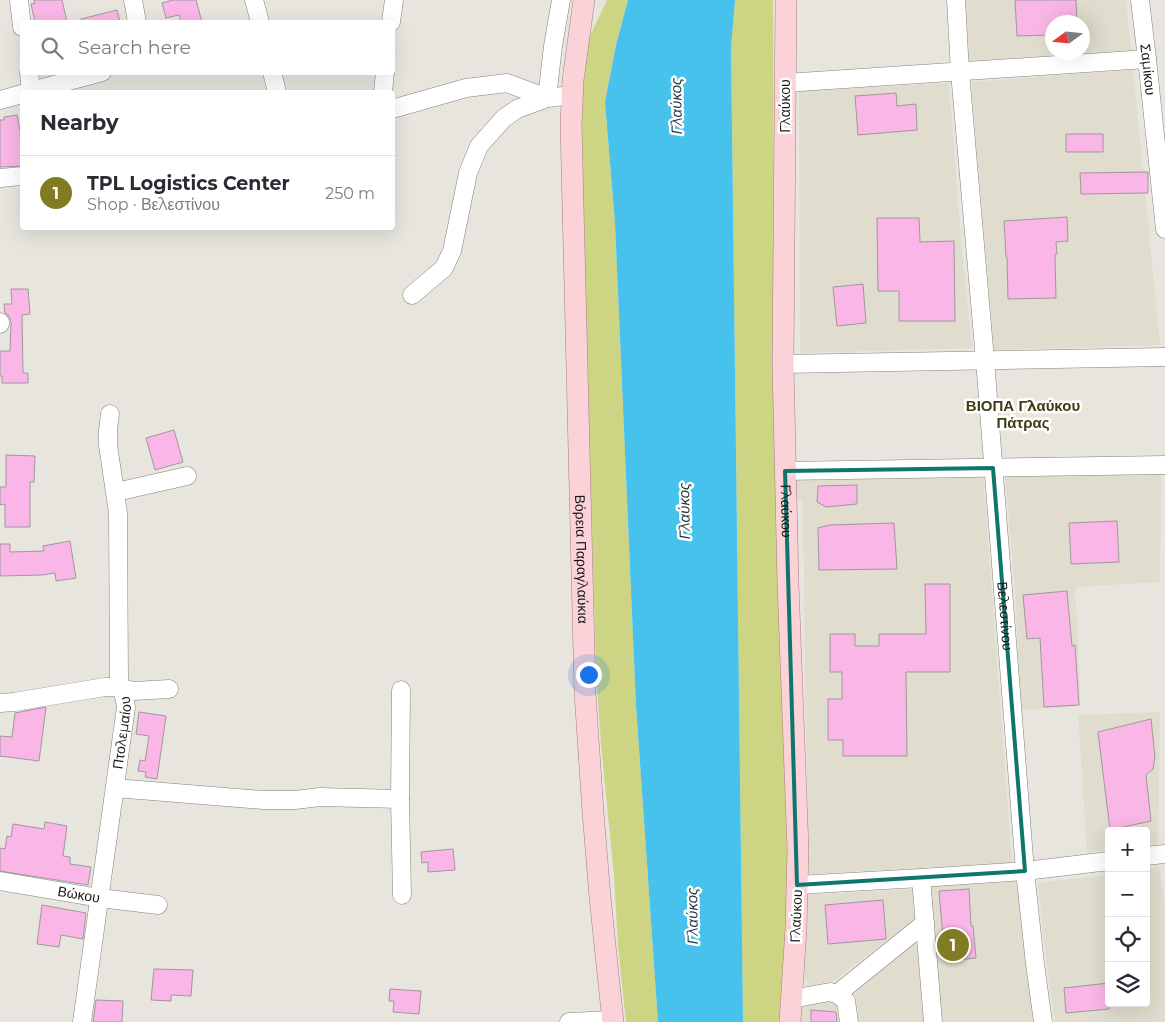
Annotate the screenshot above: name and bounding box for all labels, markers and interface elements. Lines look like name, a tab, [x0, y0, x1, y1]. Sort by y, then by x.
north arrow	[1045, 15, 1090, 60]
search box	[20, 20, 395, 75]
icon: search	[38, 34, 66, 62]
text: Search here	[78, 36, 191, 59]
street label: Σαμίκου	[1136, 43, 1160, 96]
water label: Γλαύκος	[666, 77, 686, 134]
street label: Γλαύκου	[776, 79, 794, 133]
text: Nearby	[40, 110, 119, 135]
text: TPL Logistics Center	[87, 172, 290, 195]
text: 1	[53, 184, 59, 203]
text: 250 m	[325, 184, 375, 203]
text: Shop · Βελεστίνου	[87, 195, 220, 214]
district label: ΒΙΟΠΑ Γλαύκου Πάτρας	[966, 396, 1080, 432]
water label: Γλαύκος	[674, 482, 694, 539]
street label: Γλαύκου	[777, 484, 796, 538]
street label: Βόρεια Παραγλαύκια	[571, 494, 592, 624]
street label: Βελεστίνου	[993, 581, 1017, 651]
your location	[576, 662, 602, 688]
street label: Πτολεμαίου	[108, 695, 135, 770]
map controls	[1105, 827, 1150, 1007]
button: +	[1105, 827, 1150, 872]
button: −	[1105, 872, 1150, 917]
street label: Βώκου	[56, 882, 101, 907]
water label: Γλαύκος	[682, 887, 702, 944]
street label: Γλαύκου	[786, 889, 806, 943]
button: locate	[1105, 917, 1150, 962]
pin: 1	[937, 926, 969, 964]
button: layers	[1105, 962, 1150, 1007]

